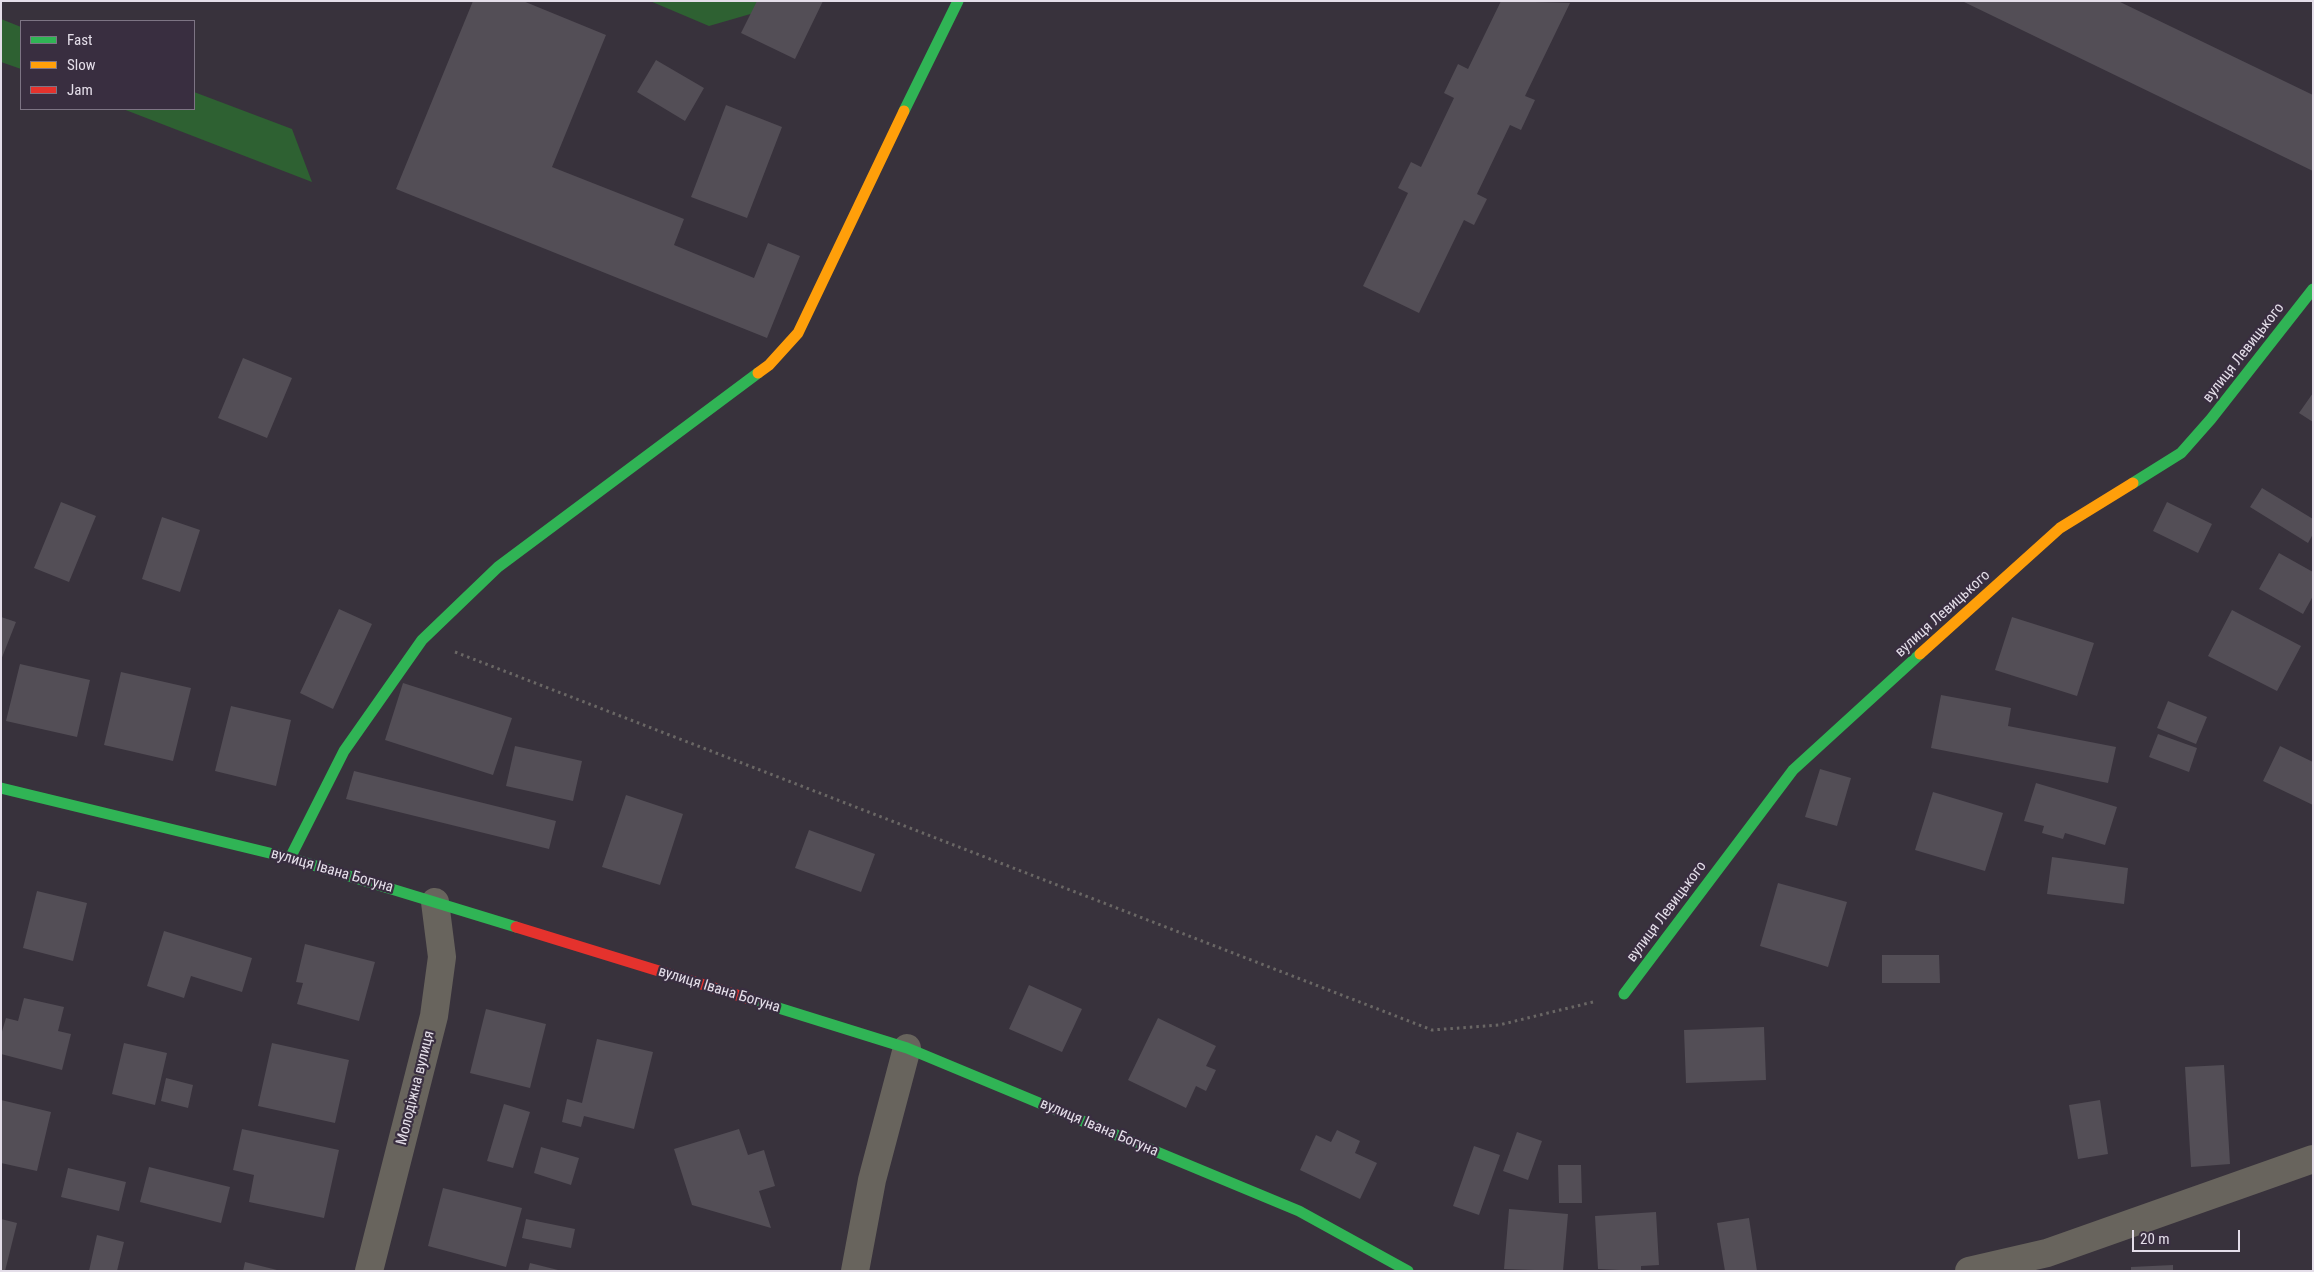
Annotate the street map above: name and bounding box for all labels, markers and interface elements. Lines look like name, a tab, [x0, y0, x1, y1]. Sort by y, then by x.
legend	[20, 20, 195, 110]
text: Fast	[67, 31, 92, 49]
text: Slow	[67, 56, 96, 74]
text: Jam	[67, 81, 93, 99]
street label: вулиця Левицького	[2200, 300, 2288, 406]
street label: вулиця Левицького	[1892, 567, 1994, 661]
street label: вулиця Івана Богуна	[269, 845, 395, 897]
street label: вулиця Левицького	[1623, 858, 1711, 966]
street label: вулиця Івана Богуна	[656, 963, 782, 1017]
street label: Молодіжна вулиця	[393, 1029, 439, 1147]
street label: вулиця Івана Богуна	[1037, 1095, 1161, 1161]
scale bar	[2134, 1220, 2242, 1252]
text: 20 m	[2140, 1230, 2170, 1248]

